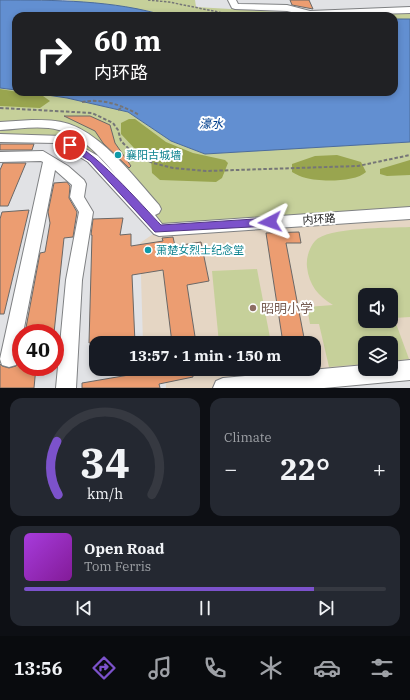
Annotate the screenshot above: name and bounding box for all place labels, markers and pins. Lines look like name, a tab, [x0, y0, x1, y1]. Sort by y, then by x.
pin	[53, 128, 87, 162]
place label: 襄阳古城墙	[126, 148, 181, 162]
marker: 襄阳古城墙	[113, 150, 123, 160]
place label: 萧楚女烈士纪念堂	[156, 243, 244, 257]
marker: 萧楚女烈士纪念堂	[143, 245, 153, 255]
place label: 昭明小学	[261, 300, 313, 317]
marker: 昭明小学	[248, 303, 258, 313]

